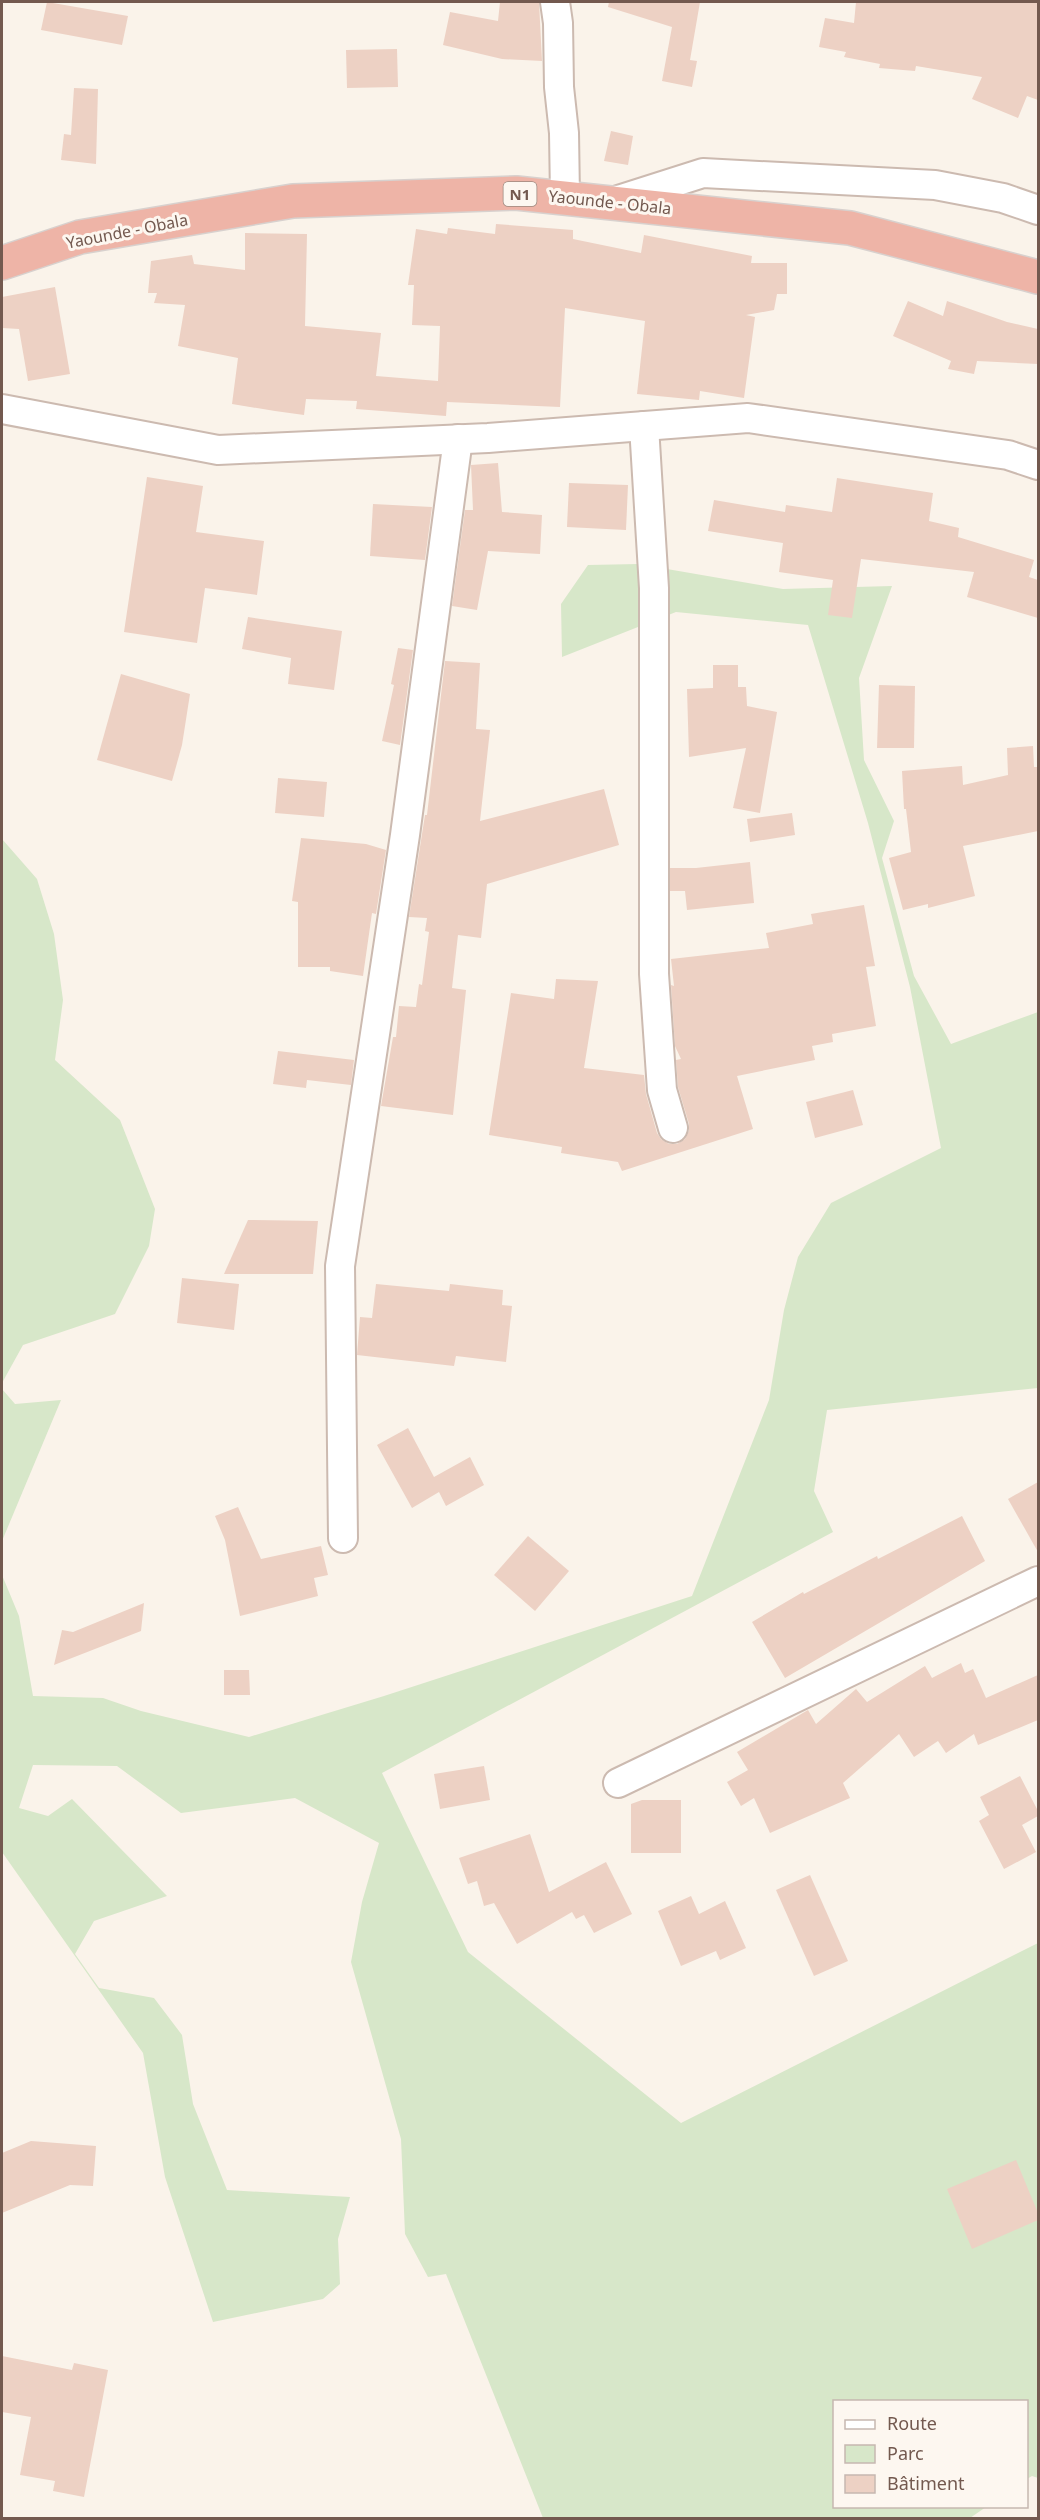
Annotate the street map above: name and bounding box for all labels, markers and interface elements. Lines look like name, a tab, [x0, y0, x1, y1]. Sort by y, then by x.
road number: N1	[504, 182, 536, 206]
street label: Yaounde - Obala	[547, 185, 673, 219]
street label: Yaounde - Obala	[64, 208, 190, 254]
legend	[833, 2400, 1028, 2508]
text: Route	[887, 2411, 937, 2435]
text: Parc	[887, 2441, 924, 2465]
text: Bâtiment	[887, 2471, 965, 2495]

